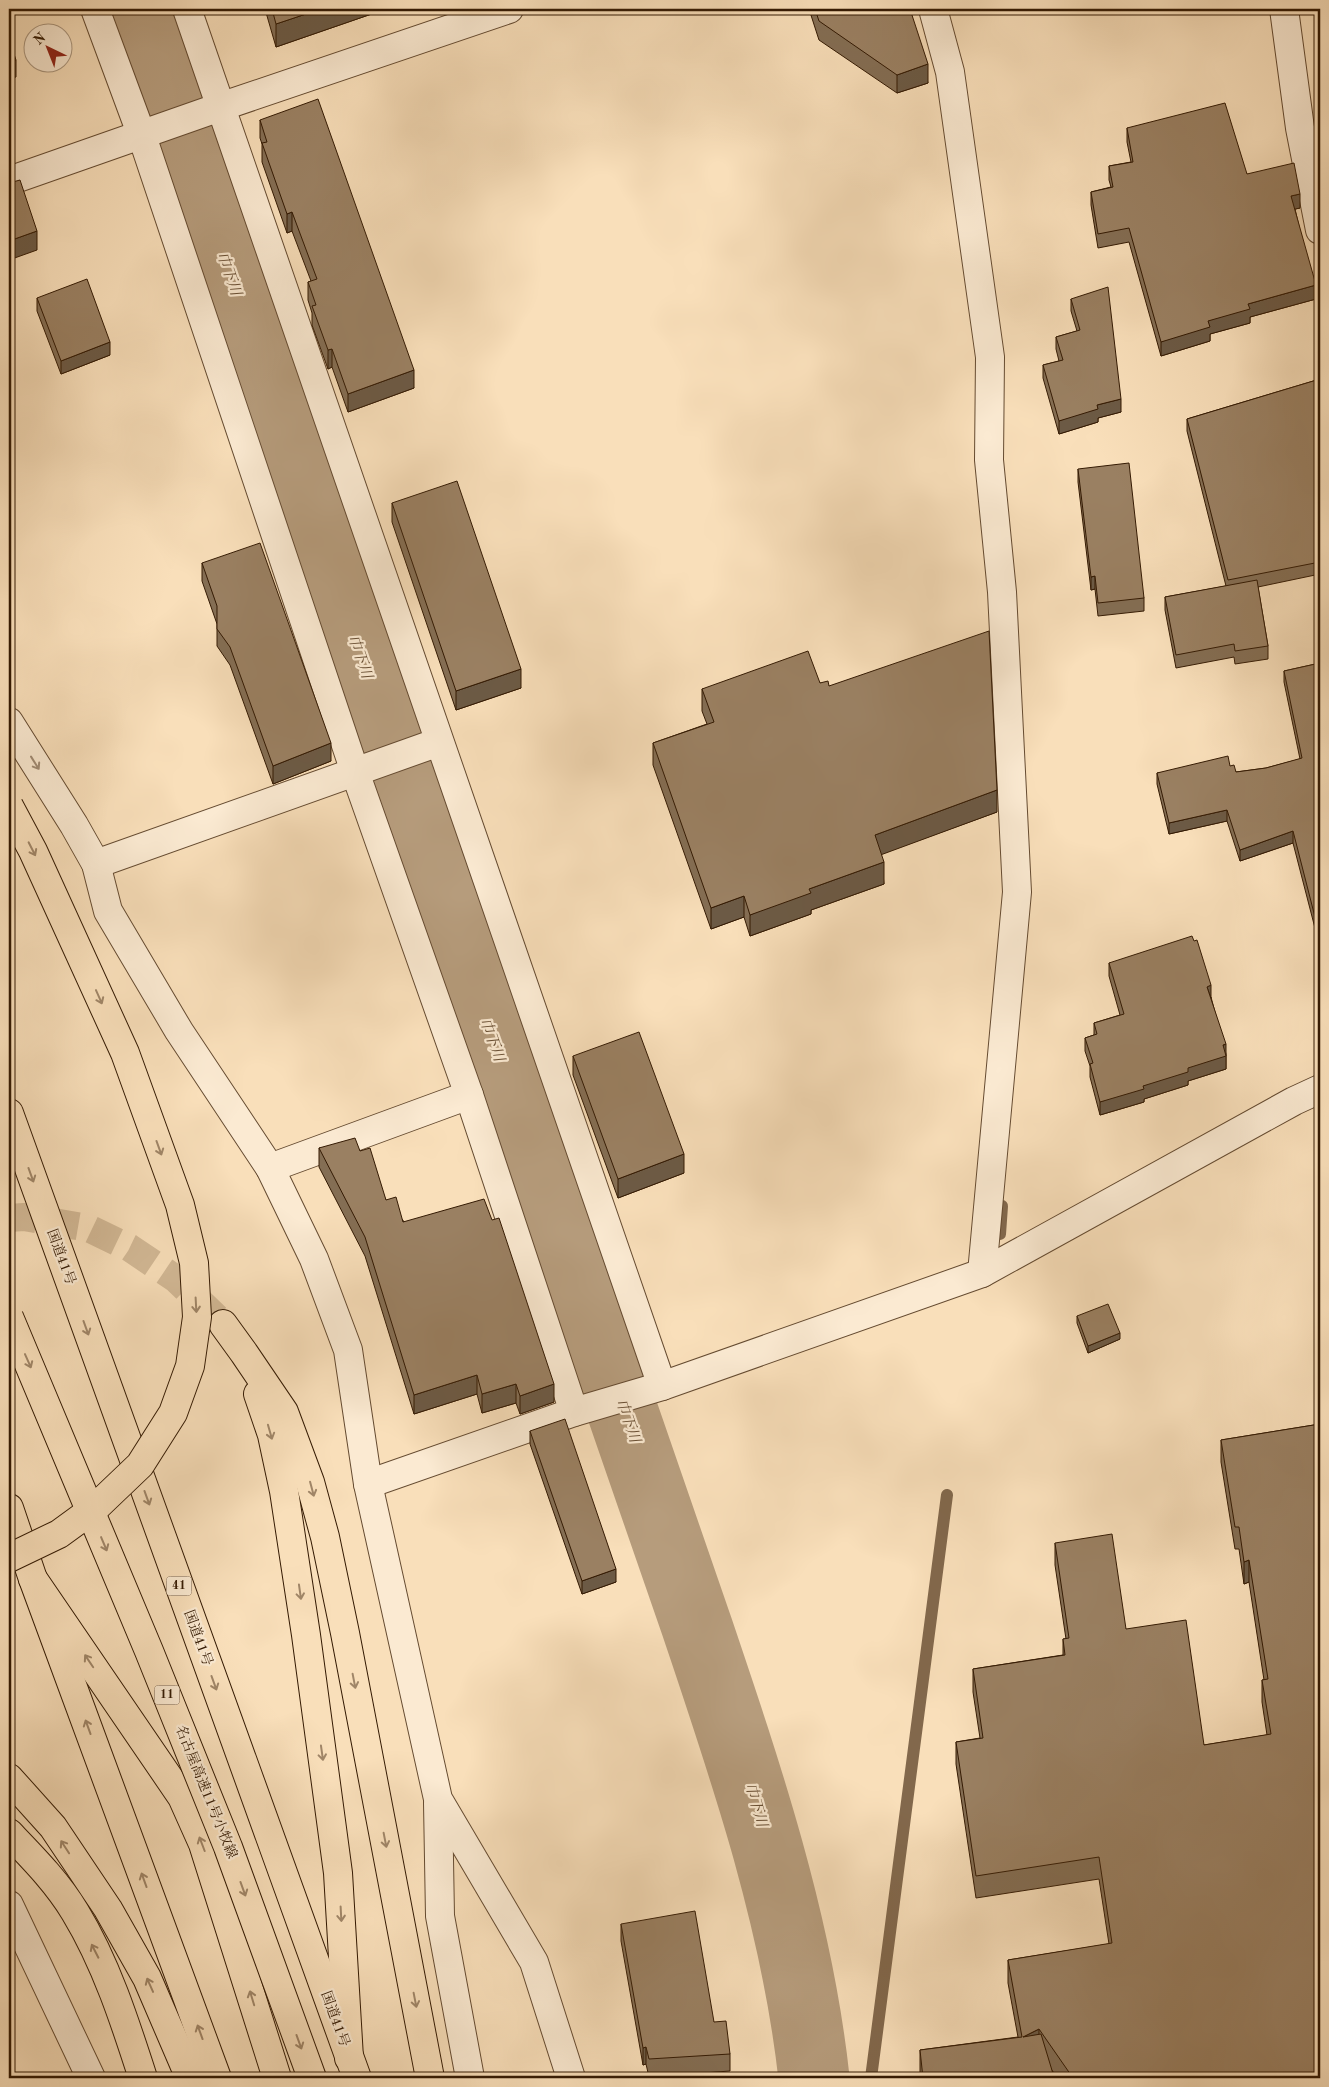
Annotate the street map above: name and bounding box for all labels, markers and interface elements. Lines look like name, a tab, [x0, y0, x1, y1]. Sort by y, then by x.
north arrow	[22, 22, 72, 72]
text: N	[31, 30, 49, 48]
water label: 巾下川	[214, 250, 245, 300]
water label: 巾下川	[345, 633, 376, 683]
one-way arrow	[30, 755, 40, 769]
one-way arrow	[27, 841, 37, 856]
one-way arrow	[95, 989, 105, 1004]
water label: 巾下川	[476, 1016, 508, 1066]
one-way arrow	[155, 1139, 164, 1155]
one-way arrow	[27, 1167, 36, 1183]
street label: 国道41号	[44, 1227, 78, 1287]
one-way arrow	[192, 1296, 201, 1312]
one-way arrow	[82, 1320, 91, 1335]
one-way arrow	[24, 1353, 34, 1368]
water label: 巾下川	[613, 1397, 644, 1447]
one-way arrow	[266, 1424, 276, 1440]
one-way arrow	[308, 1481, 318, 1497]
one-way arrow	[143, 1489, 152, 1505]
one-way arrow	[100, 1536, 110, 1551]
road number: 41	[166, 1576, 192, 1595]
one-way arrow	[295, 1584, 305, 1600]
street label: 国道41号	[181, 1608, 215, 1668]
one-way arrow	[84, 1655, 94, 1669]
one-way arrow	[350, 1672, 360, 1688]
one-way arrow	[210, 1675, 219, 1691]
road number: 11	[154, 1686, 180, 1704]
one-way arrow	[83, 1720, 92, 1736]
street label: 名古屋高速11号小牧線	[173, 1723, 240, 1861]
one-way arrow	[317, 1745, 327, 1761]
water label: 巾下川	[742, 1781, 771, 1831]
one-way arrow	[380, 1832, 390, 1848]
one-way arrow	[197, 1836, 206, 1852]
one-way arrow	[60, 1840, 70, 1854]
one-way arrow	[139, 1873, 148, 1888]
one-way arrow	[239, 1881, 249, 1897]
one-way arrow	[336, 1906, 345, 1922]
one-way arrow	[90, 1944, 99, 1959]
one-way arrow	[144, 1978, 154, 1993]
street label: 国道41号	[318, 1989, 352, 2049]
one-way arrow	[246, 1991, 256, 2007]
one-way arrow	[411, 1992, 420, 2008]
one-way arrow	[195, 2025, 204, 2041]
one-way arrow	[294, 2034, 304, 2050]

